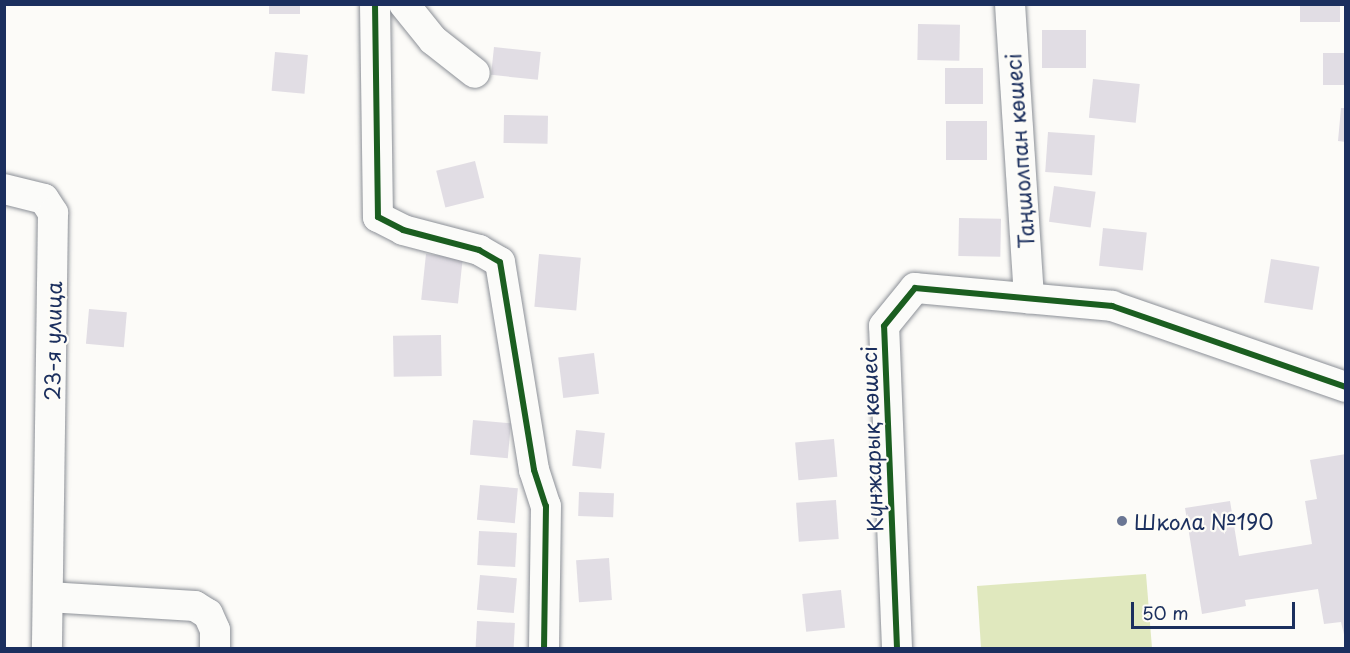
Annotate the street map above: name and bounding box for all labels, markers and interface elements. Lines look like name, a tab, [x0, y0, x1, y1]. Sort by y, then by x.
street label: Таңшолпан көшесі	[1000, 53, 1038, 249]
street label: 23-я улица	[38, 281, 66, 401]
street label: Күнжарық көшесі	[855, 345, 887, 533]
place label: Школа №190	[1134, 508, 1274, 534]
marker: Школа №190	[1115, 514, 1129, 528]
scale bar	[1134, 590, 1298, 628]
text: 50 m	[1142, 599, 1189, 626]

